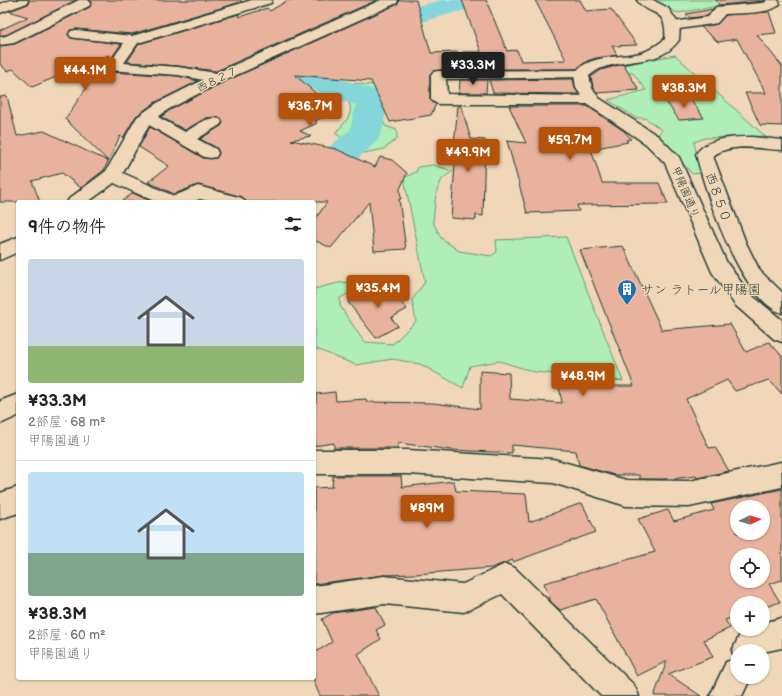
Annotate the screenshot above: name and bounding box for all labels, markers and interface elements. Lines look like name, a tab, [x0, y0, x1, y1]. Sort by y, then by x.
pin: ¥33.3M	[440, 52, 506, 86]
pin: ¥44.1M	[52, 57, 118, 91]
text: ¥33.3M	[451, 57, 495, 73]
text: ¥44.1M	[64, 62, 106, 78]
street label: 西８２７	[195, 64, 240, 95]
pin: ¥38.3M	[651, 75, 717, 109]
text: ¥38.3M	[661, 80, 707, 96]
pin: ¥36.7M	[277, 93, 343, 127]
text: ¥36.7M	[288, 98, 332, 114]
pin: ¥59.7M	[537, 127, 603, 161]
text: ¥59.7M	[548, 132, 592, 148]
pin: ¥49.9M	[435, 139, 501, 173]
text: ¥49.9M	[446, 144, 490, 160]
street label: 甲陽園通り	[669, 164, 702, 220]
street label: 西８５０	[702, 170, 734, 225]
icon: filters	[282, 213, 304, 235]
text: 9件の物件	[28, 217, 106, 237]
pin: ¥35.4M	[345, 275, 411, 309]
building icon: サン ラトール甲陽園	[616, 278, 638, 306]
text: ¥35.4M	[356, 280, 400, 296]
place label: サン ラトール甲陽園	[641, 282, 761, 298]
icon: home	[130, 285, 202, 357]
pin: ¥48.9M	[550, 363, 616, 397]
text: ¥48.9M	[560, 368, 606, 384]
text: ¥33.3M	[28, 391, 87, 411]
text: 2部屋 · 68 m²	[28, 414, 106, 430]
text: 甲陽園通り	[28, 433, 93, 449]
pin: ¥89M	[403, 495, 451, 529]
icon: home	[130, 498, 202, 570]
text: ¥89M	[410, 500, 444, 516]
north arrow	[730, 500, 770, 540]
map controls	[730, 500, 770, 684]
button: locate	[730, 548, 770, 588]
button: +	[730, 596, 770, 636]
text: ¥38.3M	[28, 604, 87, 624]
text: 2部屋 · 60 m²	[28, 627, 106, 643]
button: −	[730, 644, 770, 684]
text: 甲陽園通り	[28, 646, 93, 662]

